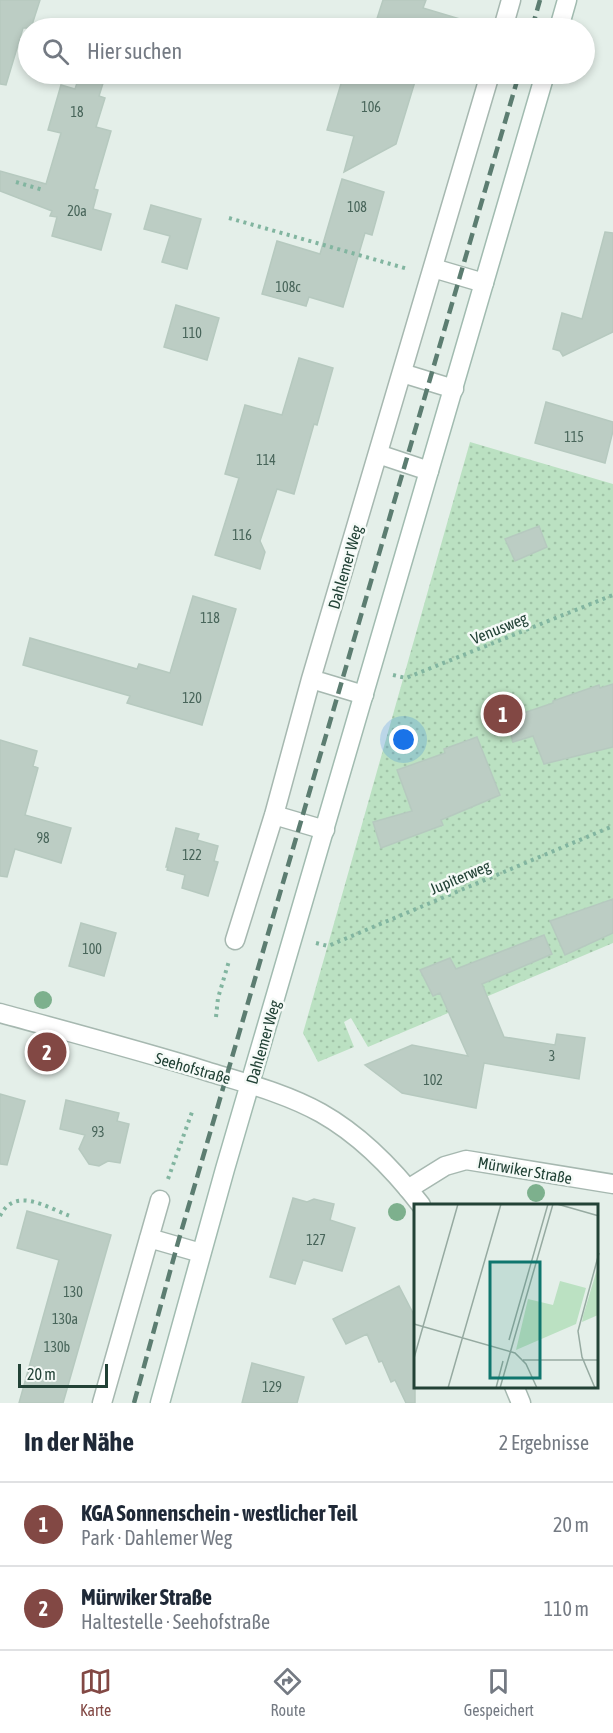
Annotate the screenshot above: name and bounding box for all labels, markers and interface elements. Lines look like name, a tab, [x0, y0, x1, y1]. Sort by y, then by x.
search box	[18, 18, 595, 84]
icon: search	[39, 35, 72, 68]
text: Hier suchen	[87, 38, 182, 64]
house number: 106	[361, 99, 381, 115]
house number: 18	[70, 104, 84, 120]
house number: 108	[347, 199, 367, 215]
house number: 20a	[67, 203, 87, 219]
house number: 108c	[276, 279, 301, 295]
house number: 110	[182, 325, 202, 341]
house number: 115	[564, 429, 584, 445]
house number: 114	[256, 452, 276, 468]
street label: Dahlemer Weg	[324, 523, 367, 611]
house number: 116	[232, 527, 252, 543]
street label: Venusweg	[468, 609, 530, 648]
house number: 118	[200, 610, 220, 626]
house number: 120	[182, 690, 202, 706]
pin: 1	[484, 692, 522, 736]
your location	[389, 725, 418, 754]
house number: 98	[36, 830, 50, 846]
house number: 122	[182, 847, 202, 863]
street label: Jupiterweg	[427, 856, 494, 899]
house number: 100	[82, 941, 102, 957]
street label: Dahlemer Weg	[242, 998, 285, 1086]
pin: 2	[28, 1030, 66, 1074]
house number: 3	[549, 1048, 555, 1064]
street label: Seehofstraße	[153, 1049, 233, 1087]
house number: 102	[423, 1072, 443, 1088]
house number: 93	[91, 1124, 105, 1140]
street label: Mürwiker Straße	[477, 1153, 573, 1187]
inset map	[414, 1204, 598, 1388]
house number: 127	[306, 1232, 326, 1248]
house number: 130	[63, 1284, 83, 1300]
house number: 130a	[52, 1311, 78, 1327]
house number: 130b	[44, 1339, 71, 1355]
scale bar	[18, 1361, 108, 1388]
text: 20 m	[27, 1365, 56, 1383]
house number: 129	[262, 1379, 282, 1395]
text: In der Nähe	[24, 1427, 134, 1457]
text: 2 Ergebnisse	[499, 1431, 589, 1454]
text: KGA Sonnenschein - westlicher Teil	[81, 1500, 357, 1526]
text: 1	[39, 1513, 48, 1536]
text: 20 m	[553, 1513, 589, 1536]
text: Park · Dahlemer Weg	[81, 1526, 232, 1549]
text: Mürwiker Straße	[81, 1584, 212, 1610]
text: 2	[39, 1597, 48, 1620]
text: 110 m	[544, 1597, 589, 1620]
text: Haltestelle · Seehofstraße	[81, 1610, 270, 1633]
tab: Karte	[79, 1665, 112, 1719]
tab: Route	[270, 1665, 305, 1719]
tab: Gespeichert	[464, 1665, 534, 1719]

